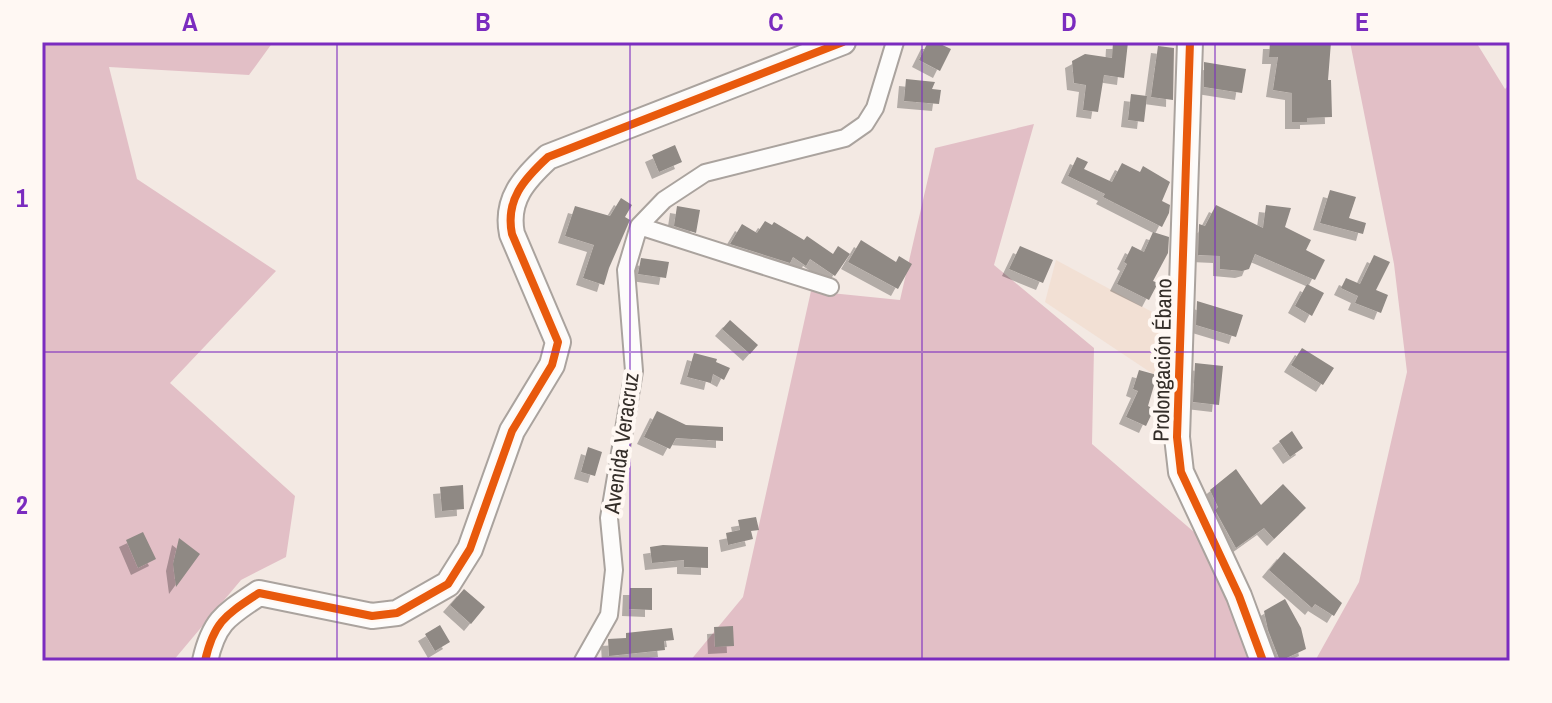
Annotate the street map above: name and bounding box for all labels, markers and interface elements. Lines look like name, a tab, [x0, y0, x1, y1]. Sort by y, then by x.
text: A	[182, 4, 198, 39]
text: B	[475, 4, 491, 39]
text: C	[768, 4, 784, 39]
text: D	[1061, 4, 1077, 39]
text: E	[1355, 4, 1369, 39]
text: 1	[16, 180, 28, 215]
street label: Prolongación Ébano	[1146, 278, 1178, 442]
street label: Avenida Veracruz	[596, 371, 646, 516]
text: 2	[16, 487, 28, 522]

